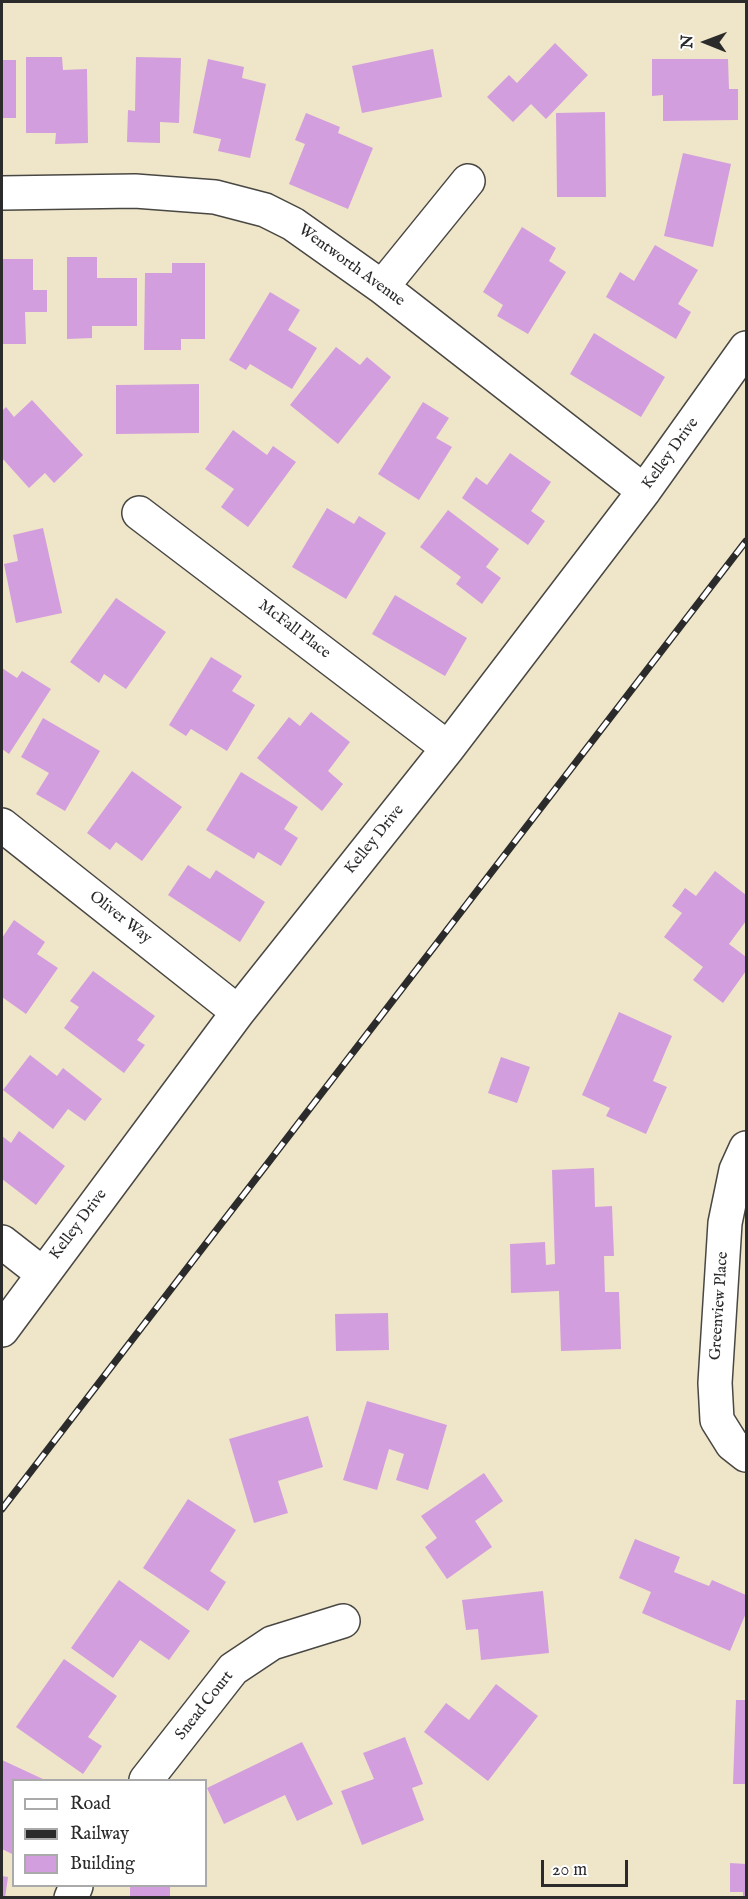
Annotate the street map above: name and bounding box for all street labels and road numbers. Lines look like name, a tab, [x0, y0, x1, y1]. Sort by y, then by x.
street label: Wentworth Avenue	[294, 221, 408, 311]
street label: Kelley Drive	[639, 415, 703, 493]
street label: McFall Place	[254, 597, 334, 663]
street label: Kelley Drive	[341, 801, 409, 879]
street label: Oliver Way	[85, 888, 155, 948]
street label: Kelley Drive	[46, 1186, 112, 1264]
street label: Greenview Place	[707, 1251, 733, 1361]
street label: Snead Court	[172, 1668, 238, 1744]

